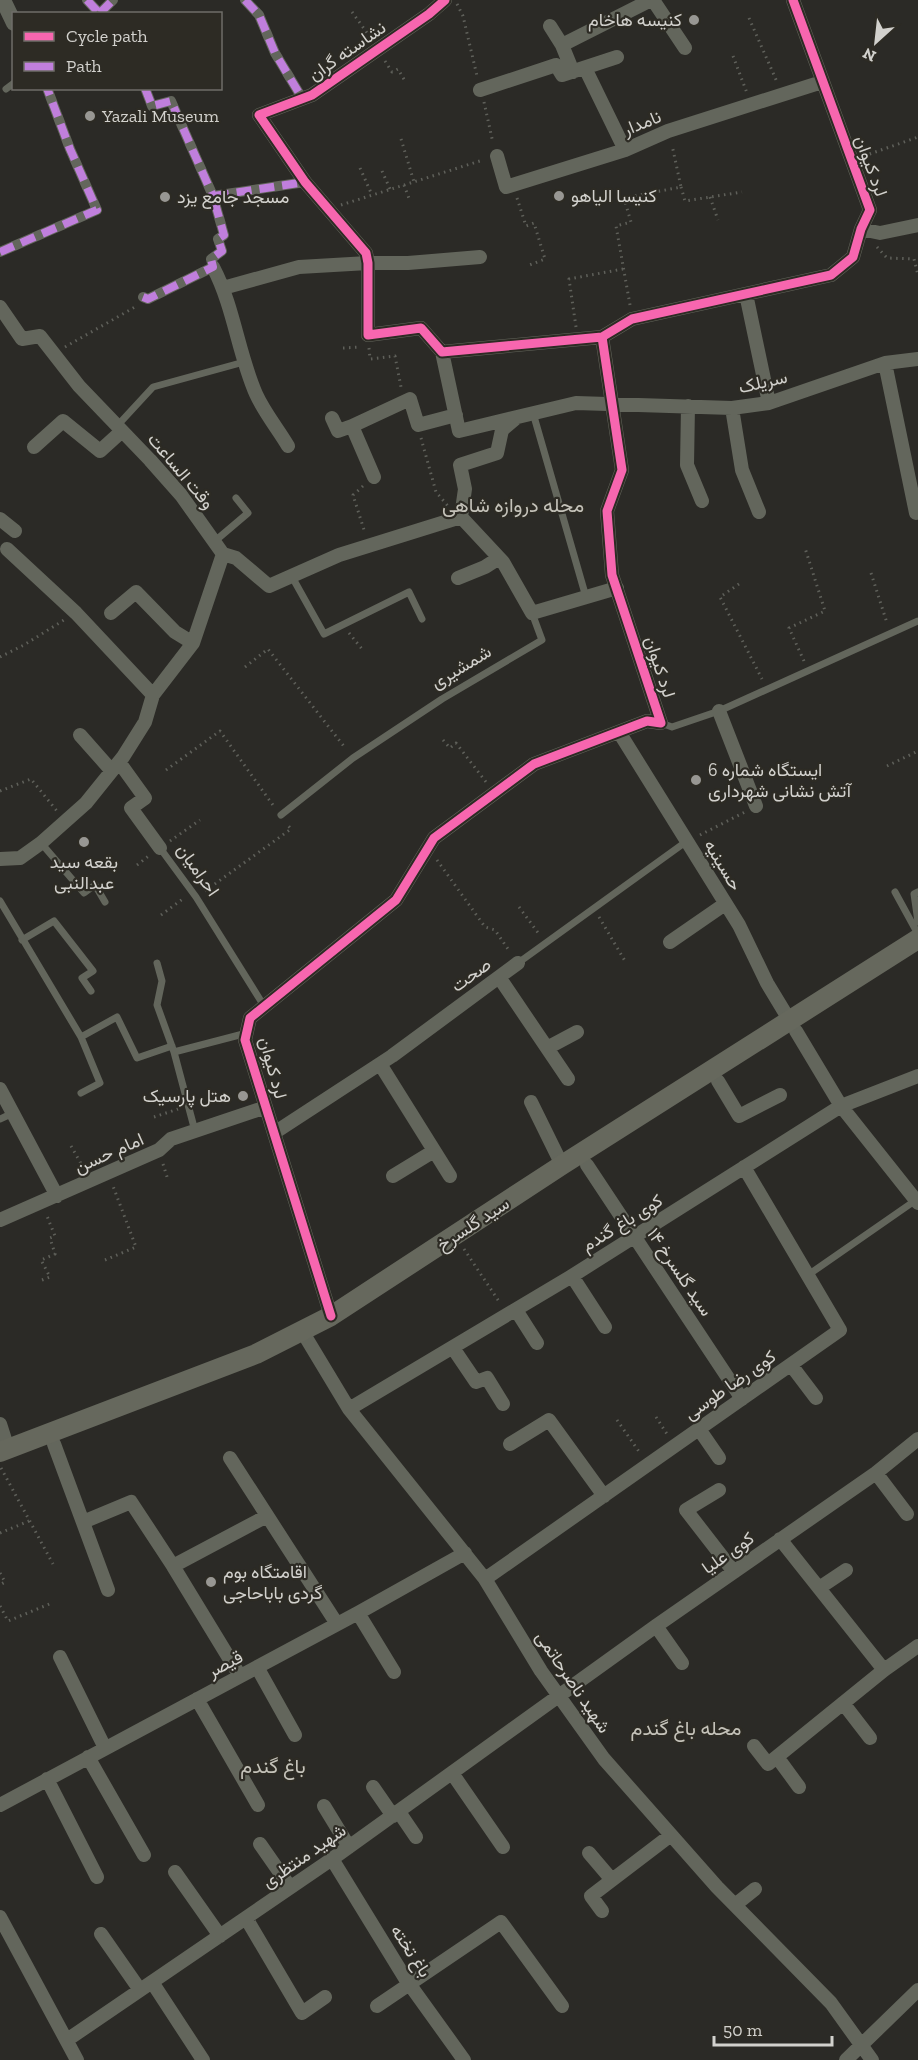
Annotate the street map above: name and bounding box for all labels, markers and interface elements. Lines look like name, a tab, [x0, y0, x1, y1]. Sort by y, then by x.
place label: کنیسه هاخام	[588, 9, 682, 32]
legend	[12, 12, 222, 90]
north arrow	[846, 12, 906, 72]
marker: کنیسه هاخام	[687, 13, 701, 27]
street label: نشاسته گران	[304, 16, 390, 86]
text: Cycle path	[66, 25, 148, 47]
text: N	[860, 44, 879, 66]
text: Path	[66, 55, 102, 77]
place label: Yazali Museum	[101, 105, 219, 127]
street label: نامدار	[619, 105, 664, 141]
marker: Yazali Museum	[83, 109, 97, 123]
street label: لرد کیوان	[850, 132, 892, 200]
place label: کنیسا الیاهو	[571, 185, 657, 207]
place label: مسجد جامع یزد	[177, 186, 289, 209]
marker: کنیسا الیاهو	[552, 189, 566, 203]
marker: مسجد جامع یزد	[158, 190, 172, 204]
street label: سریلک	[736, 366, 790, 398]
street label: وقت الساعت	[143, 429, 219, 513]
district label: محله دروازه شاهی	[442, 493, 584, 518]
street label: لرد کیوان	[640, 634, 680, 700]
street label: شمشیری	[427, 640, 495, 694]
place label: ایستگاه شماره 6 آتش نشانی شهرداری	[708, 759, 853, 802]
marker: ایستگاه شماره 6 آتش نشانی شهرداری	[689, 773, 703, 787]
marker: بقعه سید عبدالنبی	[77, 835, 91, 849]
street label: حسینیه	[699, 835, 747, 895]
street label: احرامیان	[172, 839, 224, 901]
place label: بقعه سید عبدالنبی	[50, 851, 118, 894]
street label: صحت	[447, 953, 495, 997]
street label: لرد کیوان	[254, 1035, 292, 1101]
place label: هتل پارسیک	[143, 1085, 231, 1108]
marker: هتل پارسیک	[236, 1089, 250, 1103]
street label: امام حسن	[71, 1128, 147, 1179]
street label: کوی باغ گندم	[577, 1189, 667, 1257]
street label: سید گلسرخ	[432, 1192, 514, 1256]
street label: سید گلسرخ ۱۴	[642, 1224, 718, 1321]
street label: کوی رضا طوسی	[680, 1345, 780, 1425]
street label: کوی علیا	[697, 1527, 759, 1579]
place label: اقامتگاه بوم گردی باباحاجی	[223, 1561, 322, 1604]
marker: اقامتگاه بوم گردی باباحاجی	[204, 1575, 218, 1589]
street label: شهید ناصرحاتمی	[531, 1627, 615, 1737]
street label: قیصر	[203, 1646, 247, 1683]
district label: محله باغ گندم	[631, 1716, 741, 1742]
district label: باغ گندم	[240, 1754, 306, 1780]
street label: شهید منتظری	[258, 1819, 350, 1893]
street label: باغ تخته	[385, 1920, 436, 1982]
scale bar	[714, 2009, 832, 2047]
text: 50 m	[723, 2019, 763, 2041]

